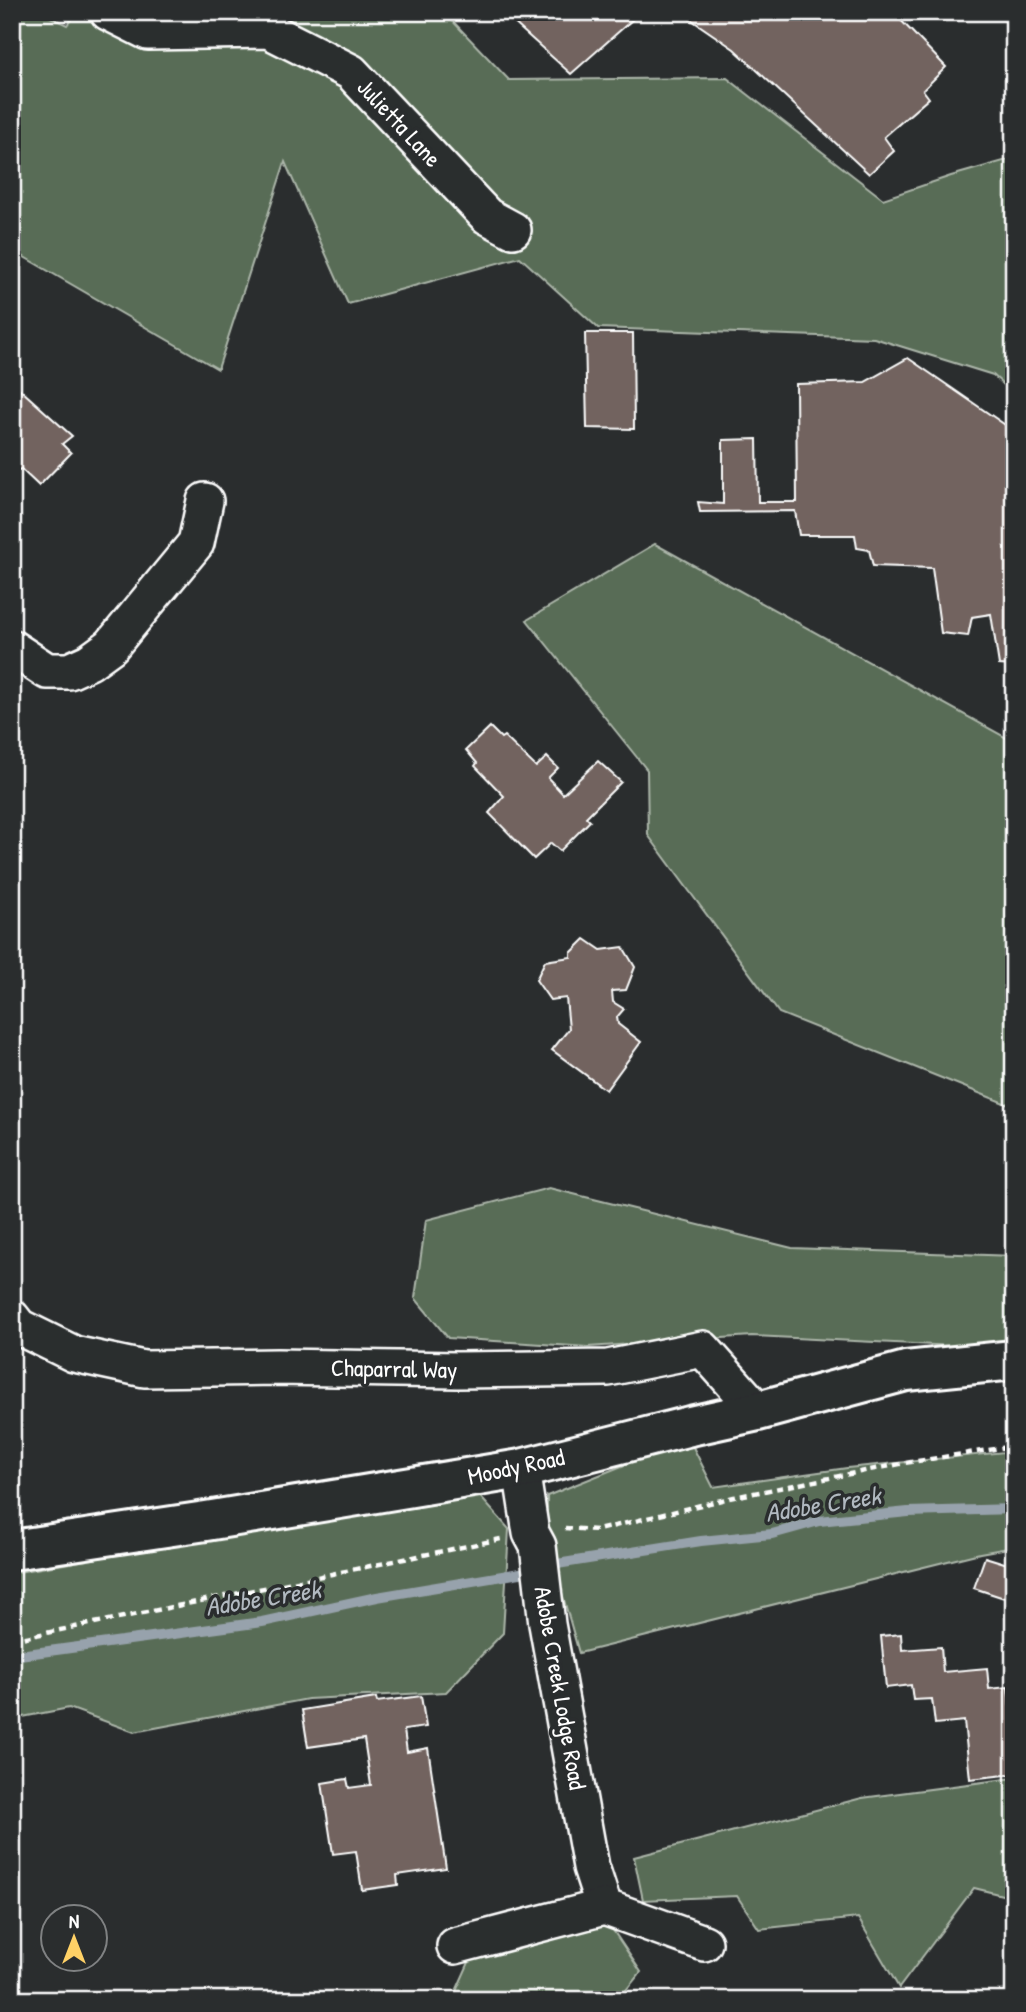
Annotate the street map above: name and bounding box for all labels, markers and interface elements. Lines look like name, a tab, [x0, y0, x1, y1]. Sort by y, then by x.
street label: Julietta Lane	[351, 71, 449, 174]
street label: Chaparral Way	[331, 1351, 458, 1385]
street label: Moody Road	[465, 1440, 567, 1492]
water label: Adobe Creek	[763, 1477, 885, 1530]
water label: Adobe Creek	[203, 1571, 325, 1624]
street label: Adobe Creek Lodge Road	[527, 1584, 595, 1792]
north arrow	[38, 1904, 108, 1974]
text: N	[69, 1908, 79, 1934]

